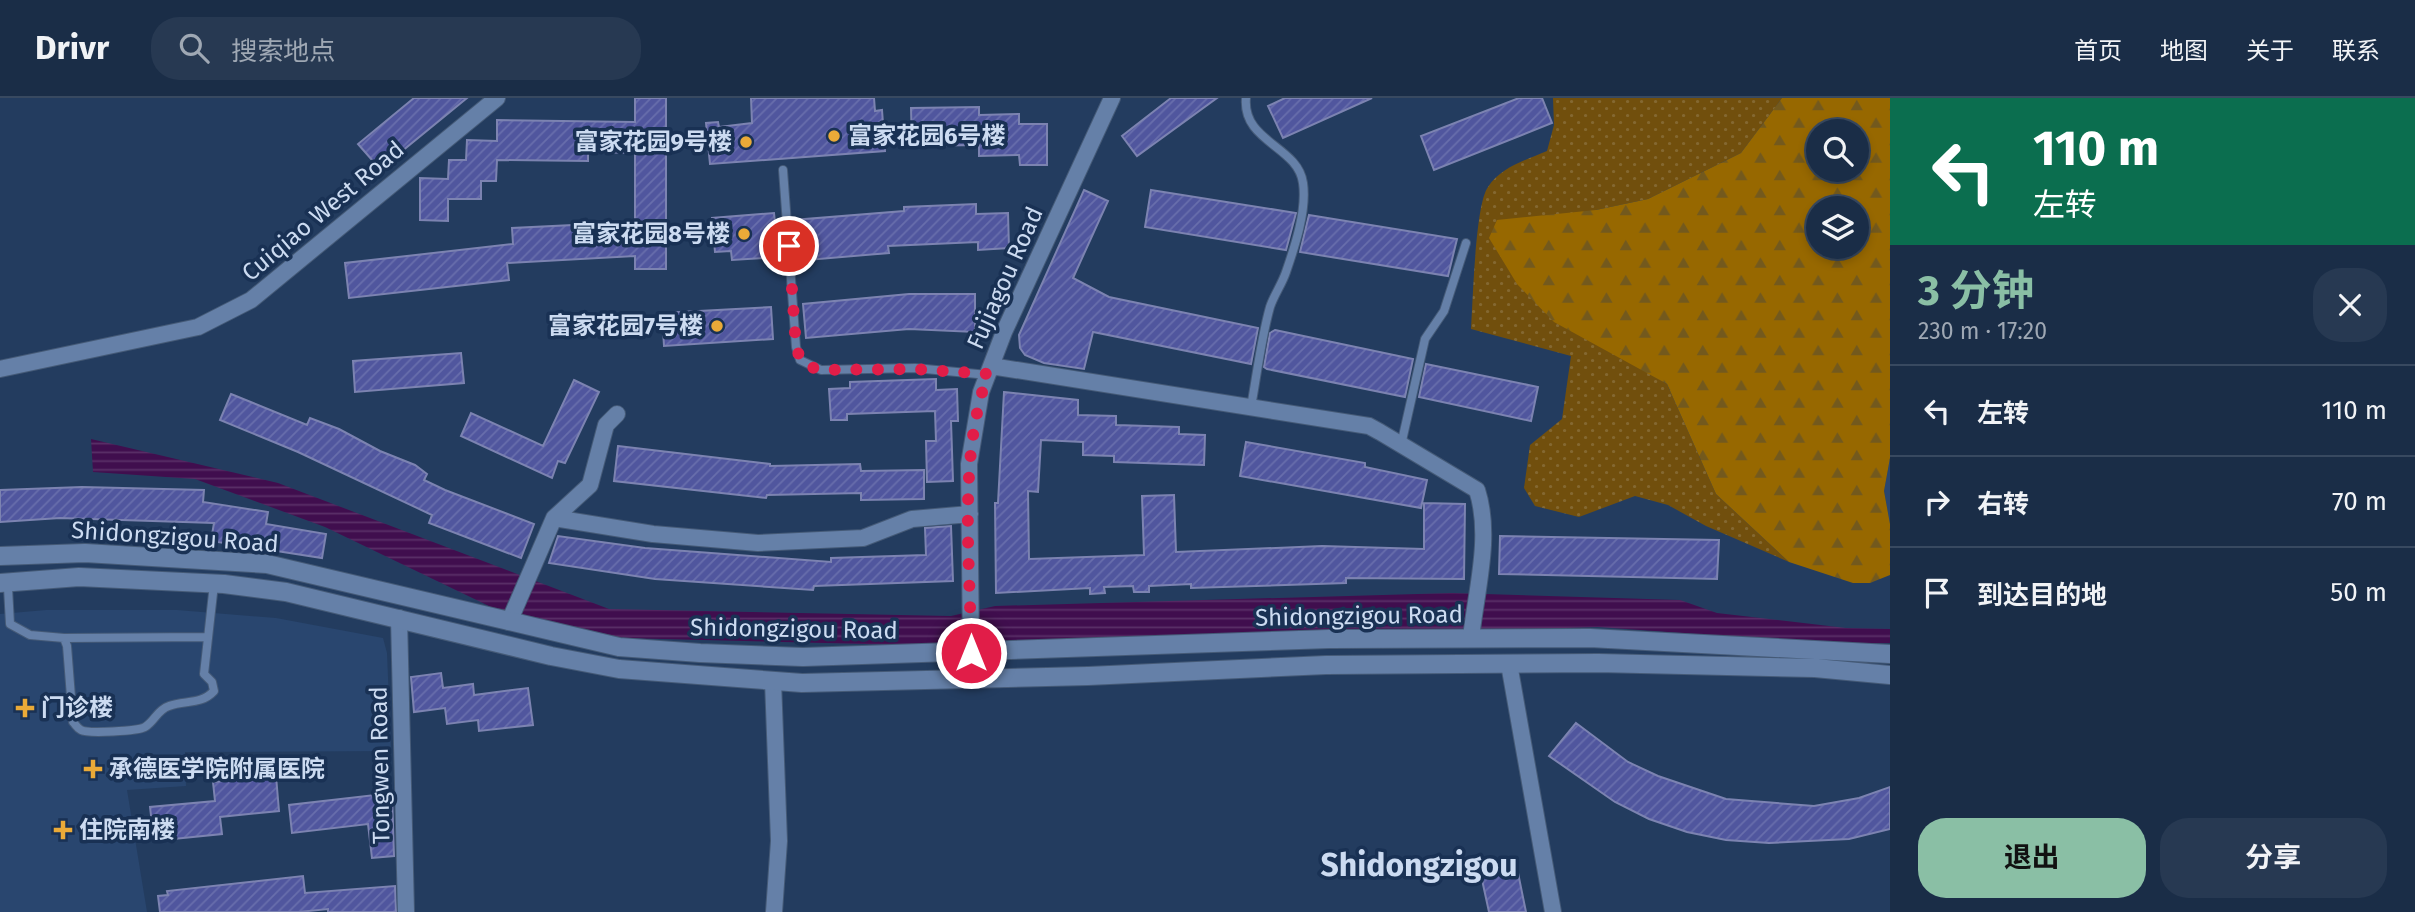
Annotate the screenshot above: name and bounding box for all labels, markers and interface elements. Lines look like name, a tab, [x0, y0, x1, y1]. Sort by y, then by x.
search box	[151, 17, 641, 80]
text: Drivr	[35, 28, 109, 68]
icon: search	[175, 29, 213, 67]
text: 搜索地点	[231, 36, 335, 67]
text: 首页	[2074, 37, 2122, 65]
text: 地图	[2160, 37, 2208, 65]
text: 关于	[2246, 37, 2294, 65]
text: 联系	[2332, 37, 2380, 65]
map controls	[1806, 119, 1869, 259]
button: search	[1806, 119, 1869, 182]
text: 110 m	[2033, 119, 2159, 178]
place label: 富家花园6号楼	[848, 122, 1006, 150]
icon: left	[1918, 126, 2009, 217]
place label: 富家花园9号楼	[575, 128, 732, 156]
marker: 富家花园6号楼	[826, 128, 842, 144]
marker: 富家花园9号楼	[738, 134, 754, 150]
street label: Cuiqiao West Road	[236, 135, 410, 287]
text: 左转	[2033, 186, 2097, 224]
button: layers	[1806, 196, 1869, 259]
street label: Fujiagou Road	[961, 202, 1049, 354]
pin	[759, 216, 819, 276]
place label: 富家花园8号楼	[572, 220, 730, 248]
marker: 富家花园8号楼	[736, 226, 752, 242]
icon: arrive	[770, 227, 808, 265]
text: 3 分钟	[1918, 266, 2034, 316]
button: close	[2313, 268, 2387, 342]
place label: 富家花园7号楼	[548, 312, 703, 340]
text: 230 m · 17:20	[1918, 317, 2047, 345]
marker: 富家花园7号楼	[709, 318, 725, 334]
icon: left	[1918, 392, 1956, 430]
text: 110 m	[2321, 395, 2387, 426]
text: 左转	[1977, 398, 2029, 429]
icon: right	[1918, 483, 1956, 521]
text: 70 m	[2332, 486, 2387, 517]
text: 右转	[1977, 489, 2029, 520]
street label: Shidongzigou Road	[70, 516, 280, 558]
icon: arrive	[1918, 574, 1956, 612]
text: 50 m	[2330, 577, 2387, 608]
text: 到达目的地	[1977, 580, 2107, 611]
street label: Shidongzigou Road	[1255, 600, 1463, 632]
street label: Shidongzigou Road	[690, 613, 898, 645]
position arrow	[934, 616, 1008, 690]
street label: Tongwen Road	[365, 686, 395, 844]
place label: 门诊楼	[41, 694, 113, 722]
marker: 门诊楼	[15, 698, 35, 718]
place label: 承德医学院附属医院	[109, 755, 325, 783]
marker: 承德医学院附属医院	[83, 759, 103, 779]
place label: 住院南楼	[79, 816, 175, 844]
button: 退出	[1918, 818, 2146, 898]
button: 分享	[2160, 818, 2387, 898]
marker: 住院南楼	[53, 820, 73, 840]
district label: Shidongzigou	[1320, 846, 1518, 884]

